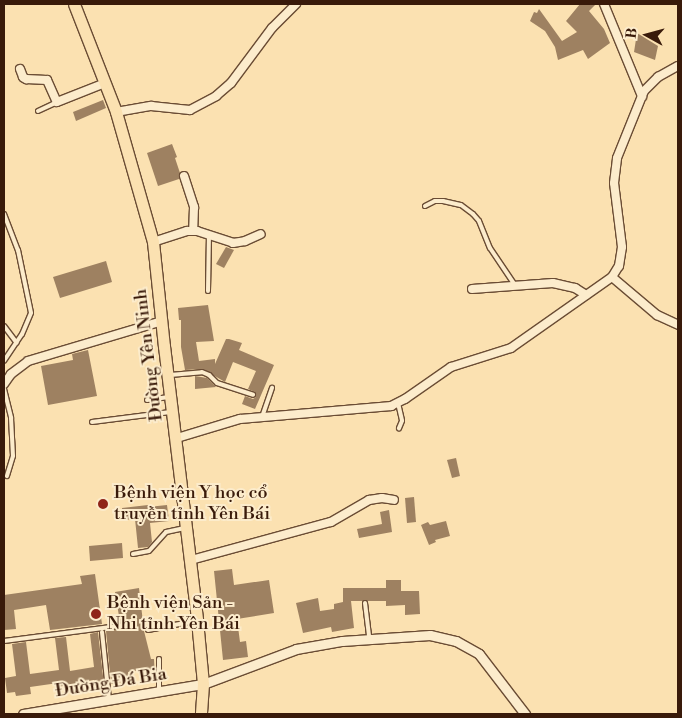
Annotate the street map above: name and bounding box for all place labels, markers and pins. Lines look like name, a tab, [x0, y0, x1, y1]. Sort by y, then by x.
place label: Bệnh viện Y học cổ truyền tỉnh Yên Bái	[114, 483, 270, 526]
marker: Bệnh viện Y học cổ truyền tỉnh Yên Bái	[96, 497, 110, 511]
place label: Bệnh viện Sản - Nhi tỉnh Yên Bái	[107, 593, 240, 636]
marker: Bệnh viện Sản - Nhi tỉnh Yên Bái	[89, 607, 103, 621]

